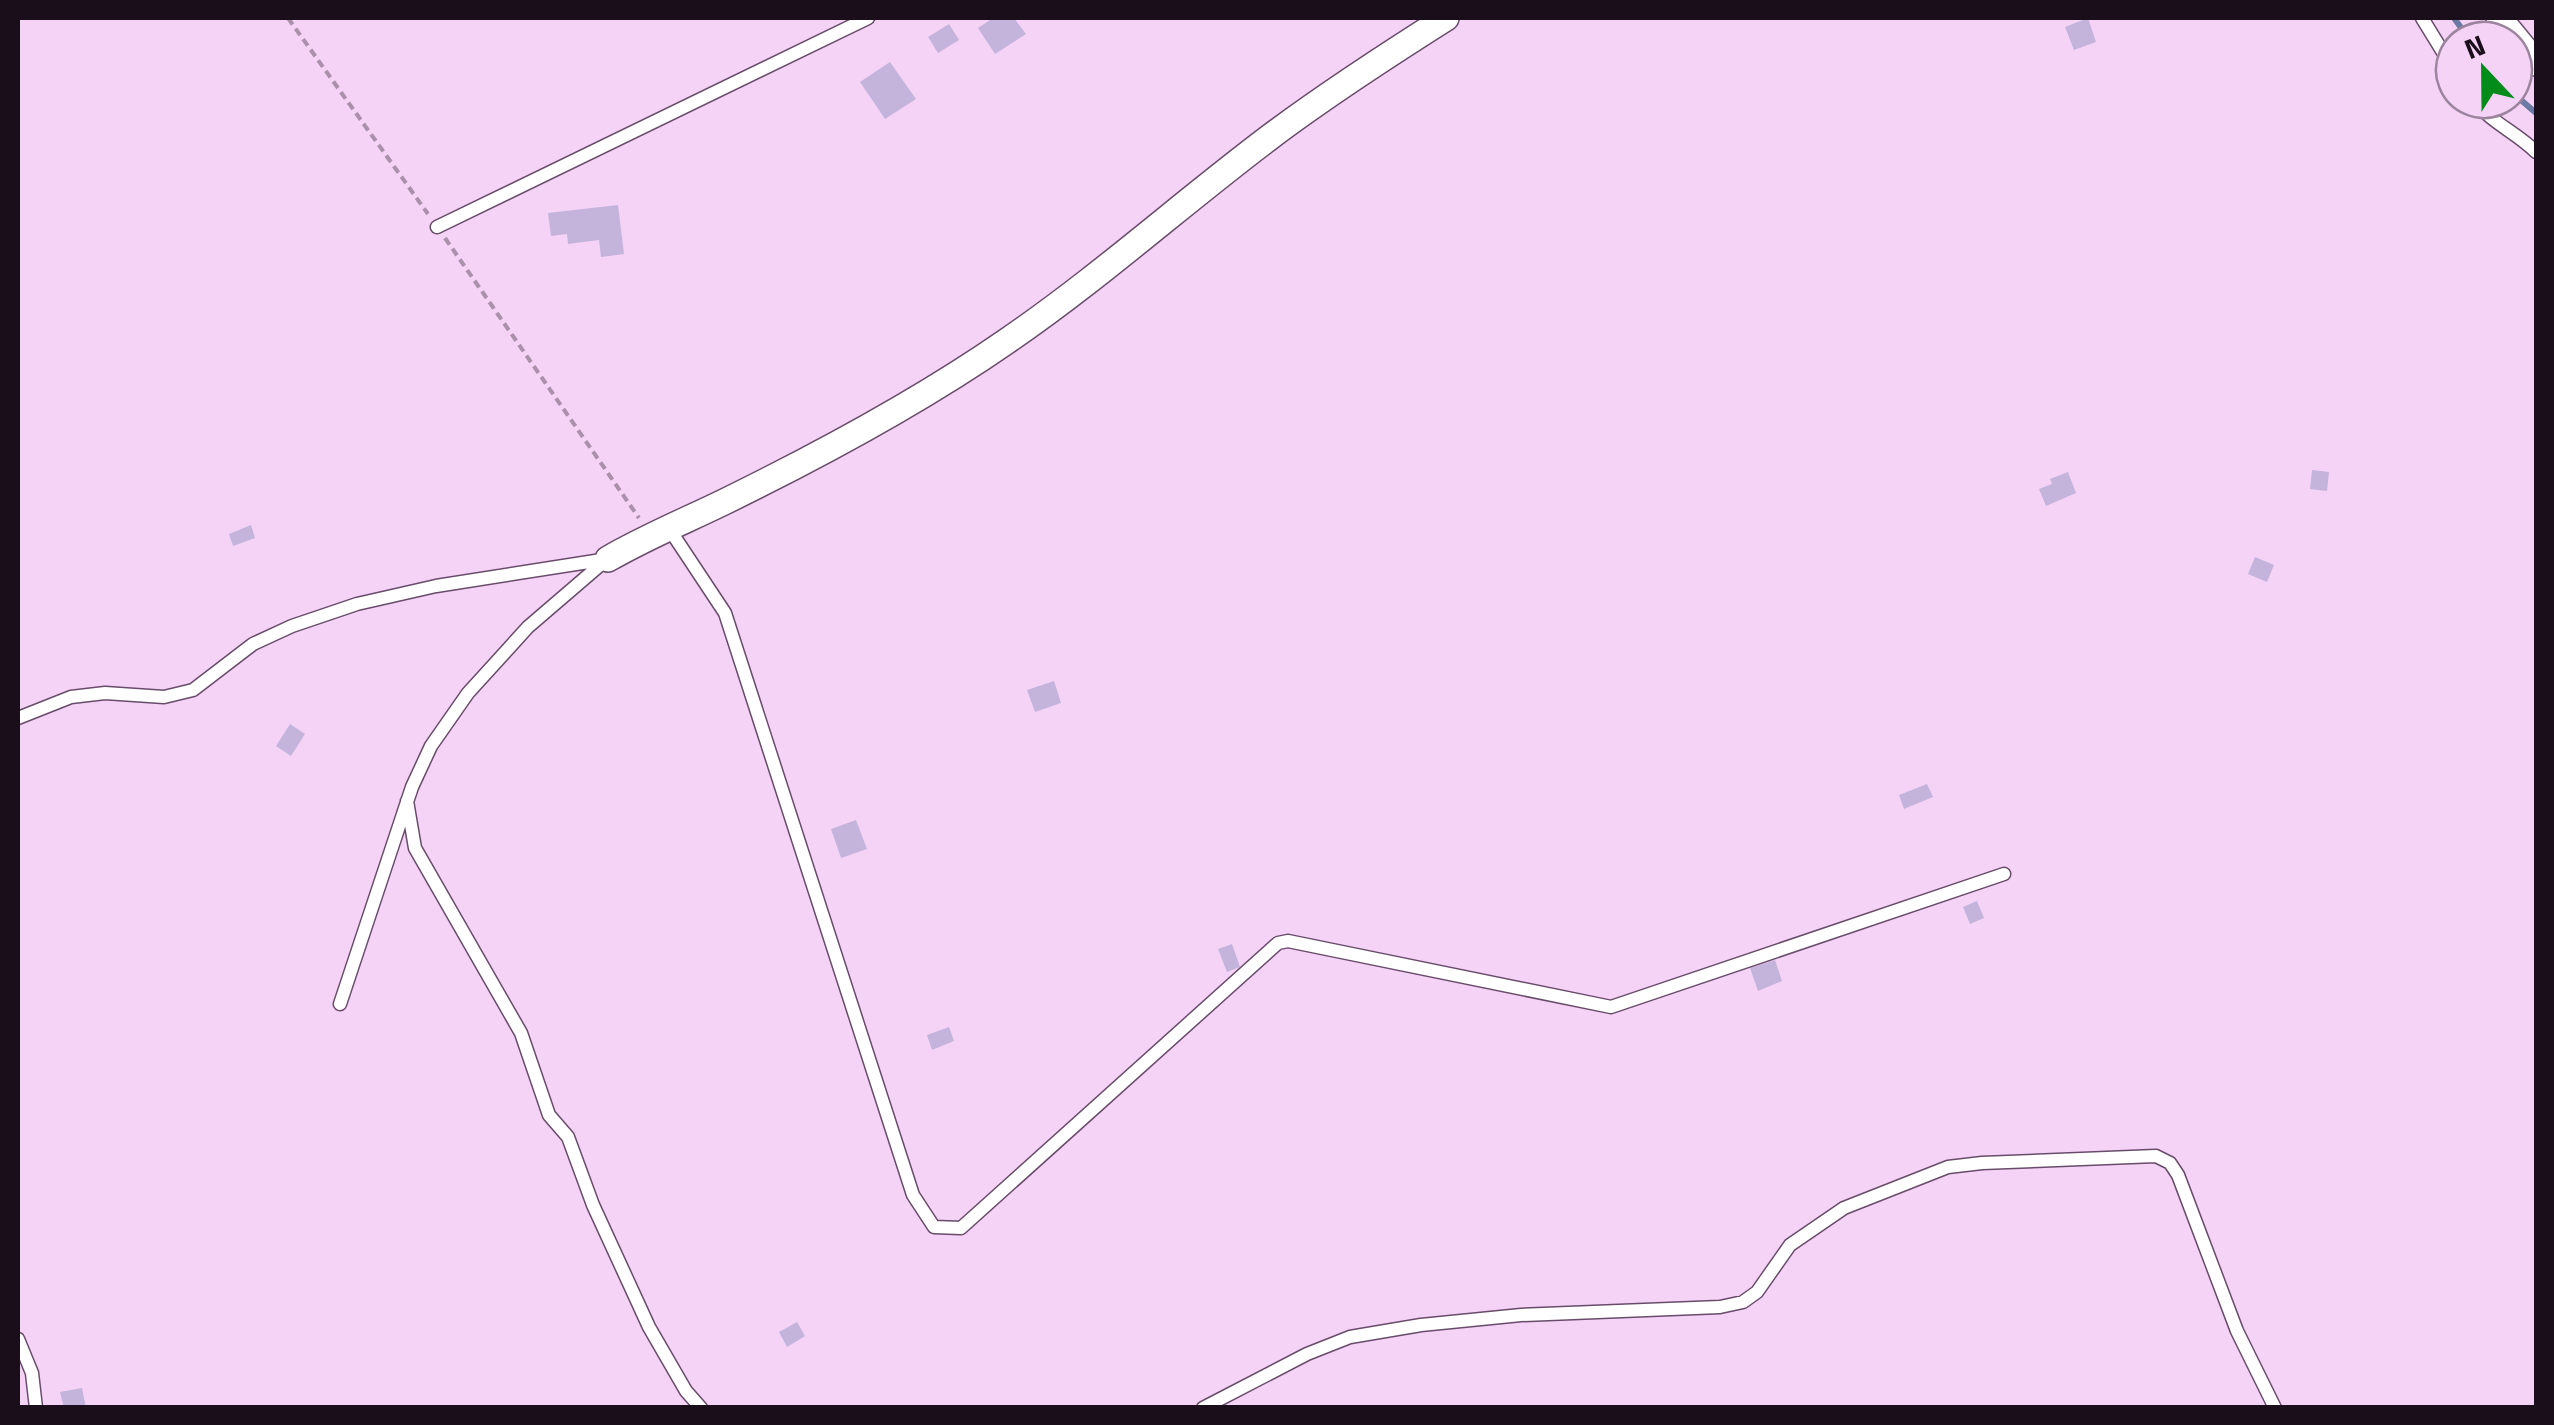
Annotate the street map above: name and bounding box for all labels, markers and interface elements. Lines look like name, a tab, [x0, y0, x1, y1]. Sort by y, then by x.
north arrow	[2434, 20, 2534, 120]
text: N	[2457, 23, 2491, 70]

